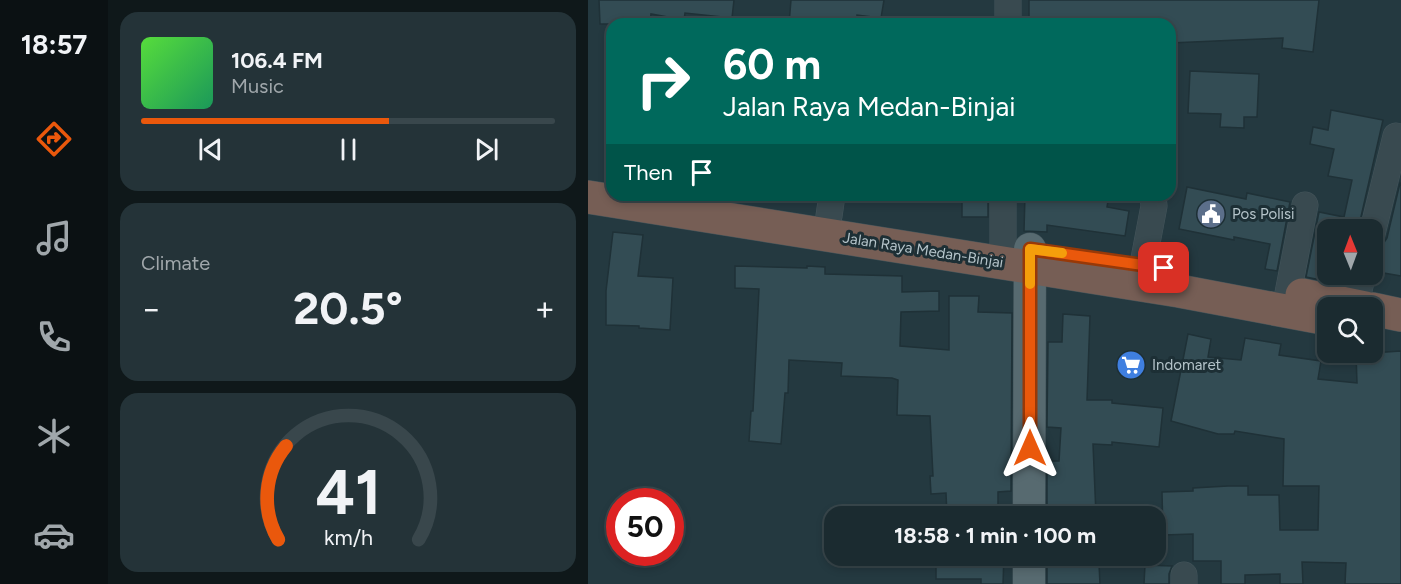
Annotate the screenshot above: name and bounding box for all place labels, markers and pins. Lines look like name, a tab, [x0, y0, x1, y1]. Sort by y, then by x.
public building icon: Pos Polisi	[1195, 198, 1227, 230]
place label: Pos Polisi	[1232, 205, 1294, 223]
pin	[1138, 242, 1189, 293]
supermarket icon: Indomaret	[1115, 349, 1147, 381]
place label: Indomaret	[1152, 356, 1222, 374]

